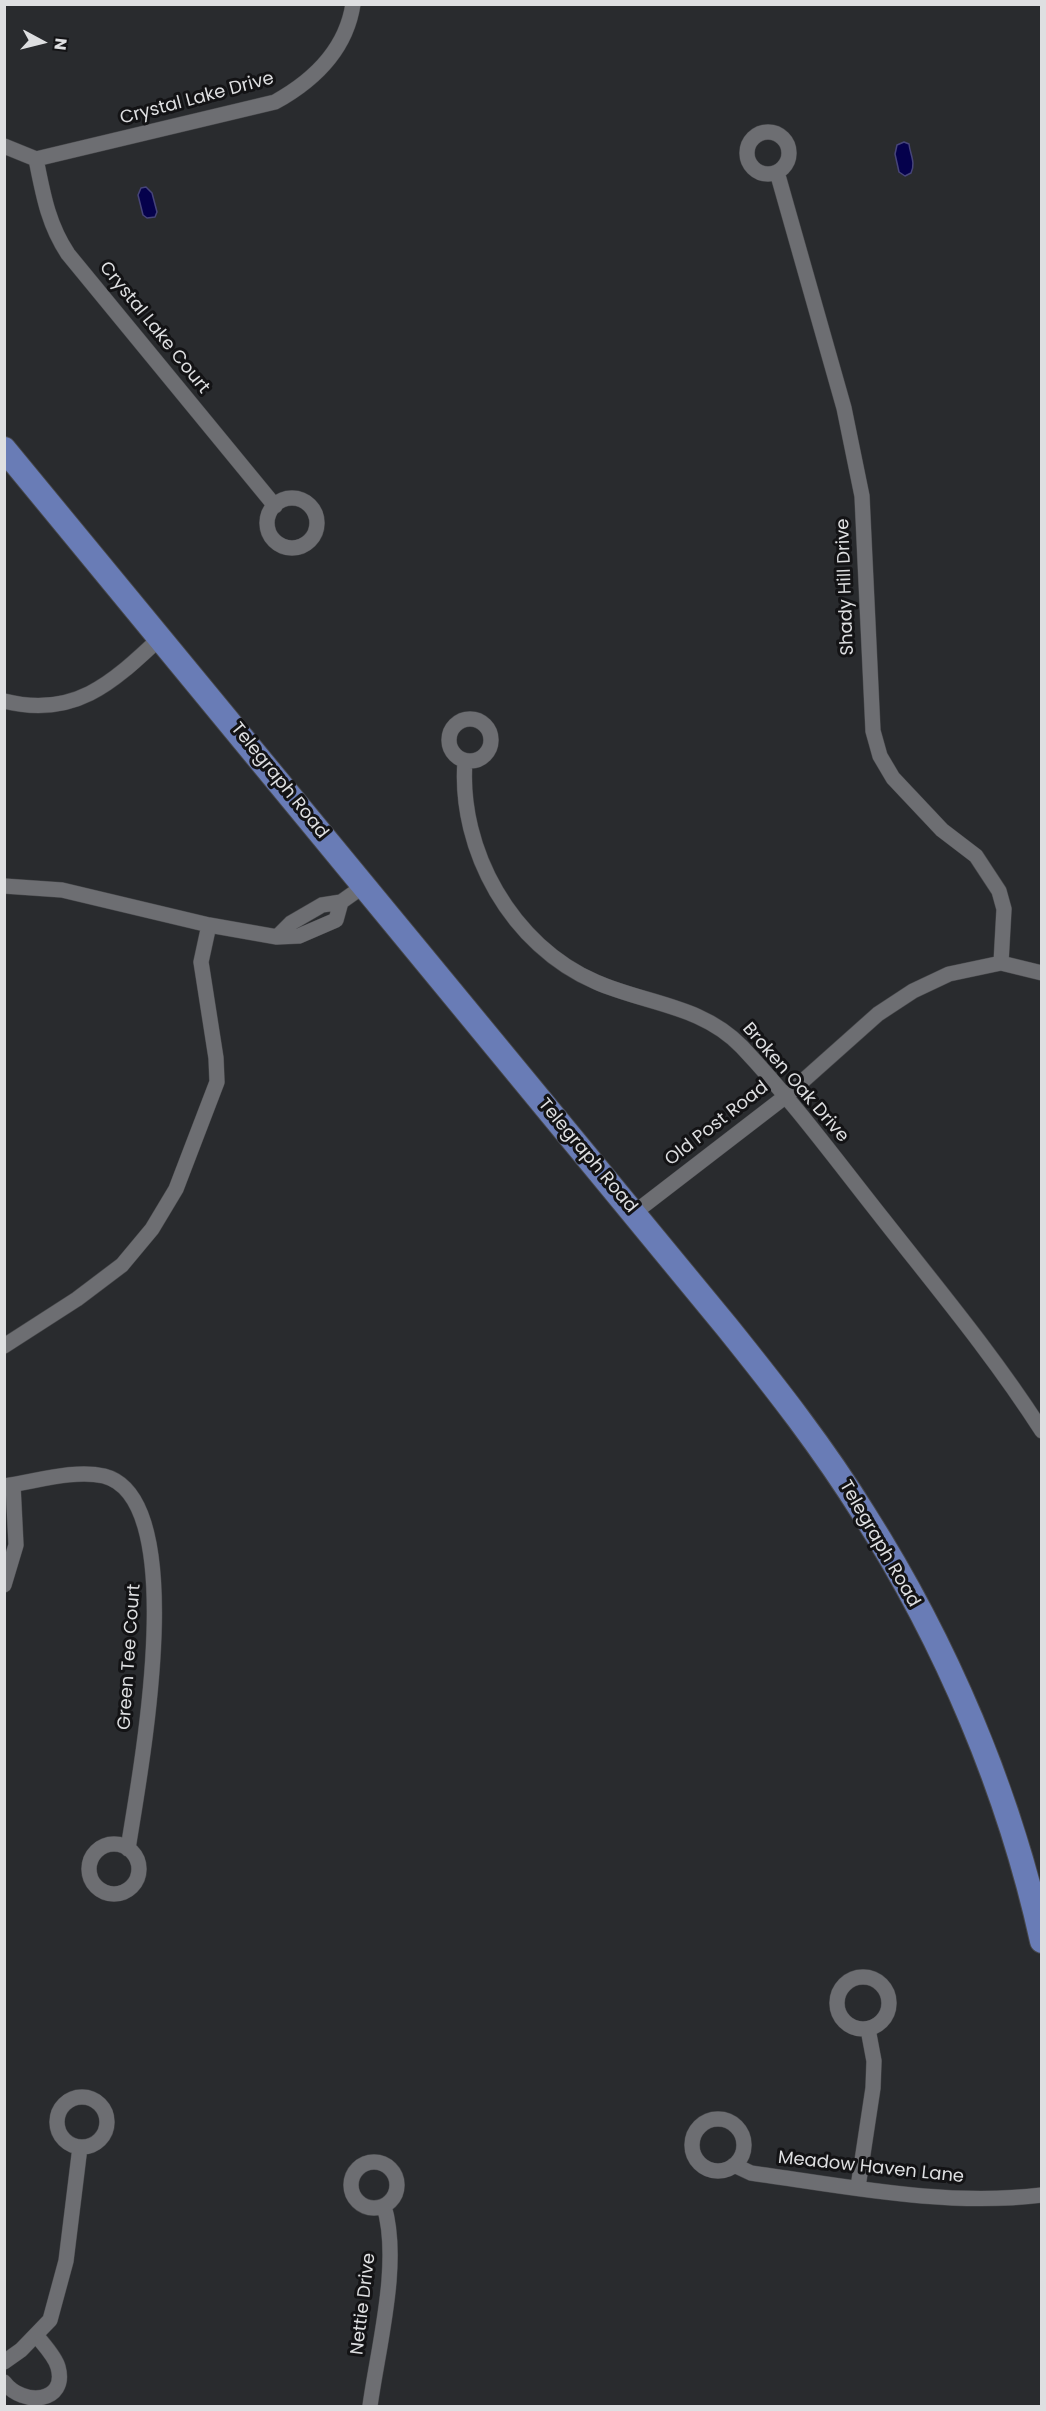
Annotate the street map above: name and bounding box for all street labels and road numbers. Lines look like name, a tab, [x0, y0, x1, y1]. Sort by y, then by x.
street label: Crystal Lake Drive	[118, 68, 276, 130]
street label: Crystal Lake Court	[94, 258, 214, 398]
street label: Shady Hill Drive	[833, 518, 859, 656]
street label: Telegraph Road	[226, 719, 332, 843]
street label: Broken Oak Drive	[737, 1019, 853, 1147]
street label: Old Post Road	[661, 1077, 773, 1171]
street label: Telegraph Road	[533, 1094, 641, 1218]
street label: Telegraph Road	[834, 1477, 924, 1611]
street label: Green Tee Court	[114, 1583, 146, 1731]
street label: Meadow Haven Lane	[777, 2147, 965, 2189]
street label: Nettie Drive	[347, 2252, 381, 2356]

